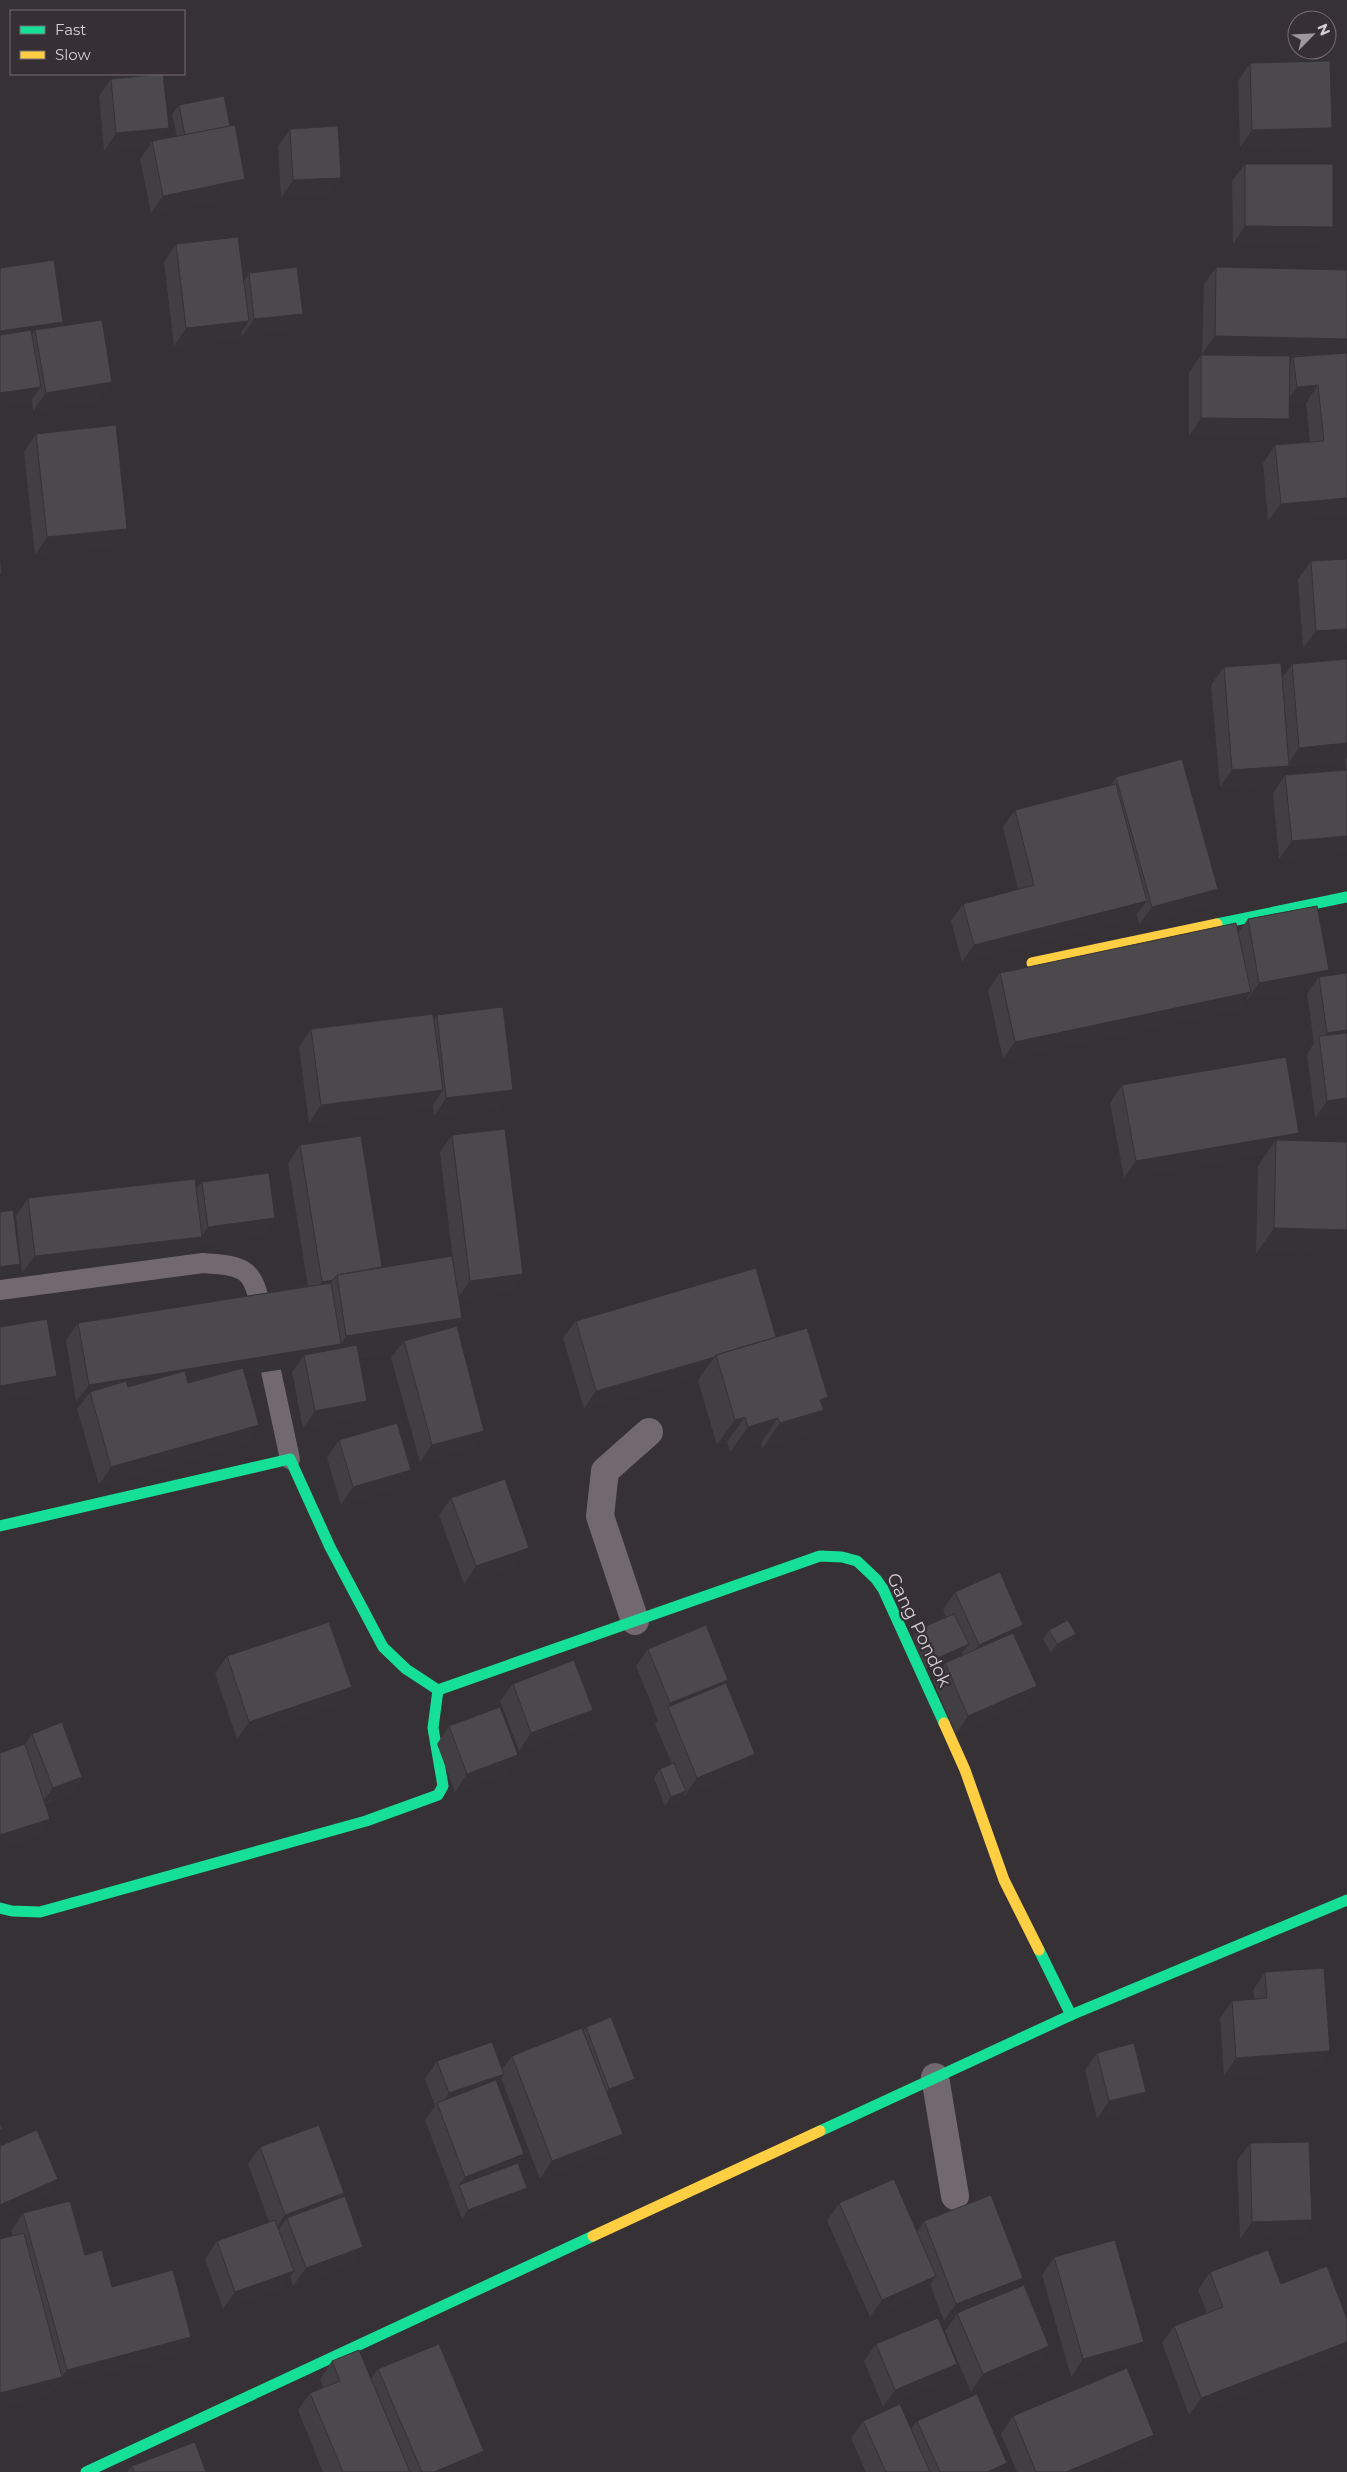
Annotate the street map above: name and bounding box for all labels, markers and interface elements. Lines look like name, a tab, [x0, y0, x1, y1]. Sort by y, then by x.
legend	[10, 10, 185, 75]
north arrow	[1287, 10, 1337, 60]
text: Fast	[55, 20, 86, 39]
text: N	[1313, 21, 1334, 39]
text: Slow	[55, 45, 91, 64]
street label: Gang Pondok	[882, 1569, 956, 1691]

